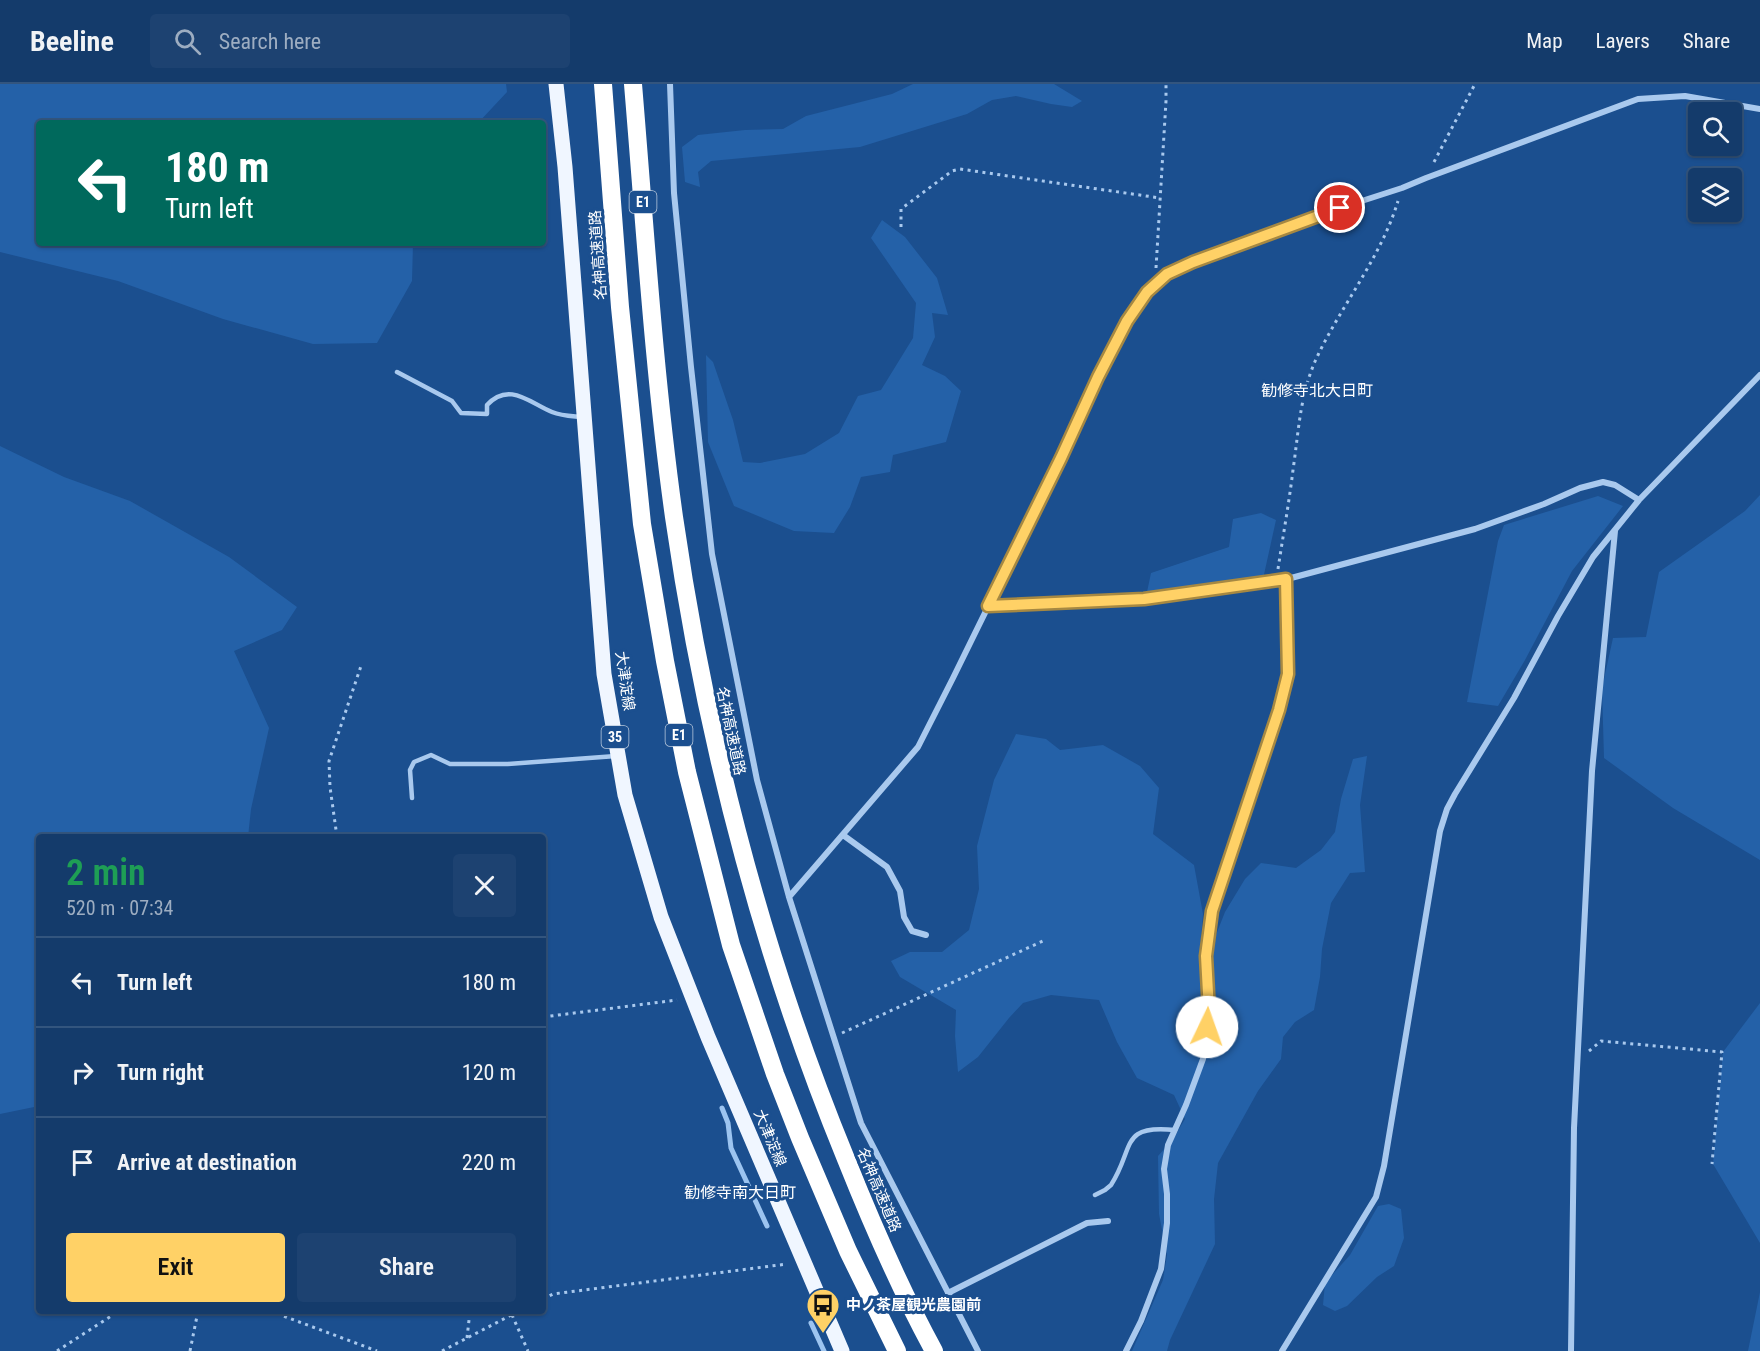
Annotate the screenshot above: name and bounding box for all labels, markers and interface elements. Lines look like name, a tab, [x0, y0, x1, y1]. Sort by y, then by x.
search box	[150, 14, 570, 68]
text: Beeline	[30, 25, 114, 58]
icon: search	[171, 25, 204, 58]
text: Search here	[219, 29, 321, 54]
text: Map	[1526, 29, 1563, 53]
text: Layers	[1596, 29, 1650, 53]
text: Share	[1683, 29, 1730, 53]
map controls	[1688, 102, 1742, 222]
button: search	[1688, 102, 1742, 156]
text: 180 m	[165, 143, 270, 192]
icon: left	[66, 144, 144, 222]
button: layers	[1688, 168, 1742, 222]
pin	[1314, 182, 1365, 233]
road number: E1	[630, 191, 656, 213]
icon: arrive	[1323, 191, 1356, 224]
text: Turn left	[165, 193, 254, 225]
street label: 名神高速道路	[586, 209, 610, 301]
district label: 勧修寺北大日町	[1261, 381, 1373, 400]
street label: 大津淀線	[612, 650, 638, 712]
street label: 名神高速道路	[713, 685, 749, 777]
road number: E1	[666, 724, 692, 746]
road number: 35	[602, 726, 628, 748]
text: 2 min	[66, 852, 146, 894]
button: close	[453, 854, 516, 917]
text: 520 m · 07:34	[66, 896, 173, 920]
icon: left	[66, 966, 99, 999]
text: Turn left	[117, 970, 192, 995]
text: 180 m	[462, 970, 516, 995]
position arrow	[1175, 995, 1239, 1059]
icon: right	[66, 1056, 99, 1089]
text: Turn right	[117, 1060, 204, 1085]
text: 120 m	[462, 1060, 516, 1085]
street label: 大津淀線	[750, 1107, 790, 1169]
street label: 名神高速道路	[853, 1145, 905, 1235]
icon: arrive	[66, 1146, 99, 1179]
text: Arrive at destination	[117, 1150, 297, 1175]
text: 220 m	[462, 1150, 516, 1175]
district label: 勧修寺南大日町	[684, 1183, 796, 1202]
button: Exit	[66, 1233, 285, 1302]
button: Share	[297, 1233, 516, 1302]
bus stop icon: 中ノ茶屋観光農園前	[805, 1287, 841, 1334]
place label: 中ノ茶屋観光農園前	[846, 1296, 981, 1314]

